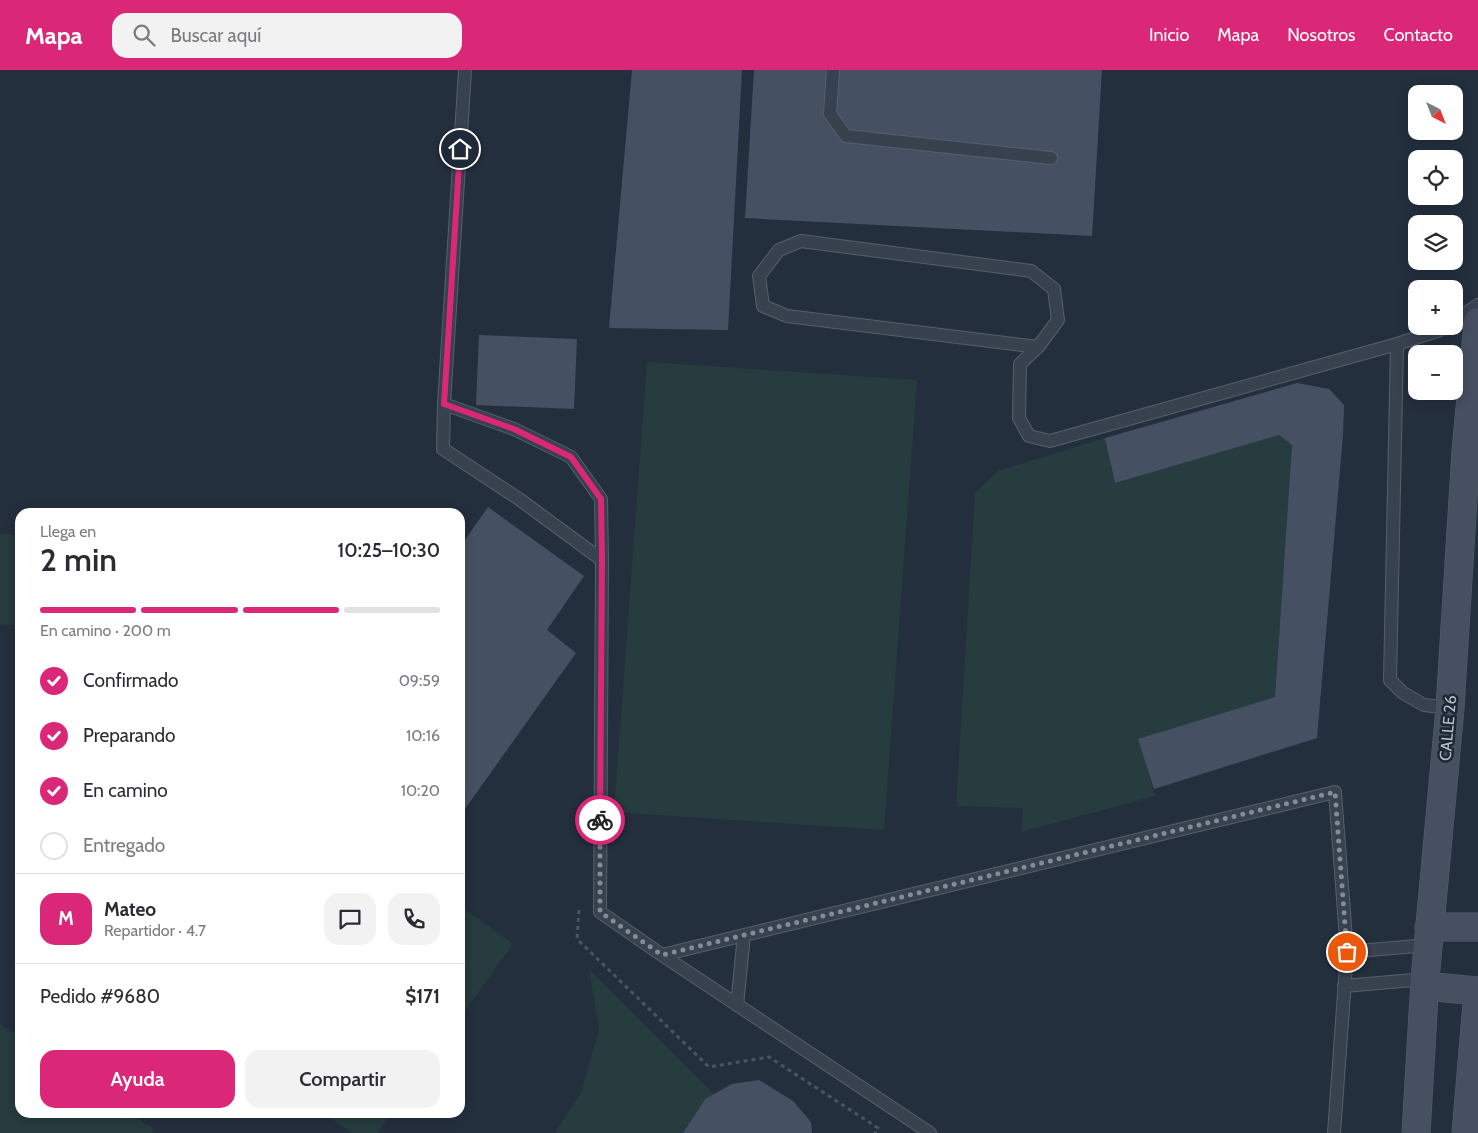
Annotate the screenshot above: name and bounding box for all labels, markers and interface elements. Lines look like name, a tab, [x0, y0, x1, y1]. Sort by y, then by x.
search box	[112, 13, 462, 58]
text: Mapa	[25, 21, 82, 50]
icon: search	[130, 21, 158, 49]
text: Buscar aquí	[170, 24, 261, 47]
text: Inicio	[1149, 24, 1189, 46]
text: Mapa	[1217, 24, 1259, 46]
text: Nosotros	[1287, 24, 1356, 46]
text: Contacto	[1384, 24, 1453, 46]
north arrow	[1408, 85, 1462, 140]
map controls	[1408, 85, 1463, 400]
pin	[439, 128, 481, 170]
icon: home	[446, 135, 474, 163]
button: locate	[1408, 150, 1463, 205]
button: layers	[1408, 215, 1463, 270]
button: +	[1408, 280, 1463, 335]
button: −	[1408, 345, 1463, 400]
text: Llega en	[40, 522, 96, 541]
text: 10:25–10:30	[338, 539, 440, 562]
text: 2 min	[40, 540, 117, 579]
text: En camino · 200 m	[40, 621, 171, 640]
icon: check	[40, 667, 68, 695]
text: Confirmado	[83, 669, 179, 692]
text: 09:59	[399, 671, 440, 690]
street label: CALLE 26	[1436, 694, 1460, 762]
icon: check	[40, 722, 68, 750]
text: Preparando	[83, 724, 176, 747]
text: 10:16	[406, 726, 440, 745]
icon: check	[40, 777, 68, 805]
text: En camino	[83, 779, 168, 802]
text: 10:20	[401, 781, 440, 800]
courier	[575, 795, 625, 845]
icon: bike	[586, 806, 614, 834]
text: Entregado	[83, 834, 165, 857]
button: chat	[324, 893, 376, 945]
button: phone	[388, 893, 440, 945]
text: Mateo	[104, 898, 156, 921]
text: M	[58, 907, 74, 930]
text: Repartidor · 4.7	[104, 921, 206, 940]
pin	[1326, 931, 1368, 973]
icon: bag	[1333, 938, 1361, 966]
text: Pedido #9680	[40, 985, 160, 1008]
text: $171	[405, 985, 440, 1008]
button: Ayuda	[40, 1050, 235, 1108]
button: Compartir	[245, 1050, 440, 1108]

